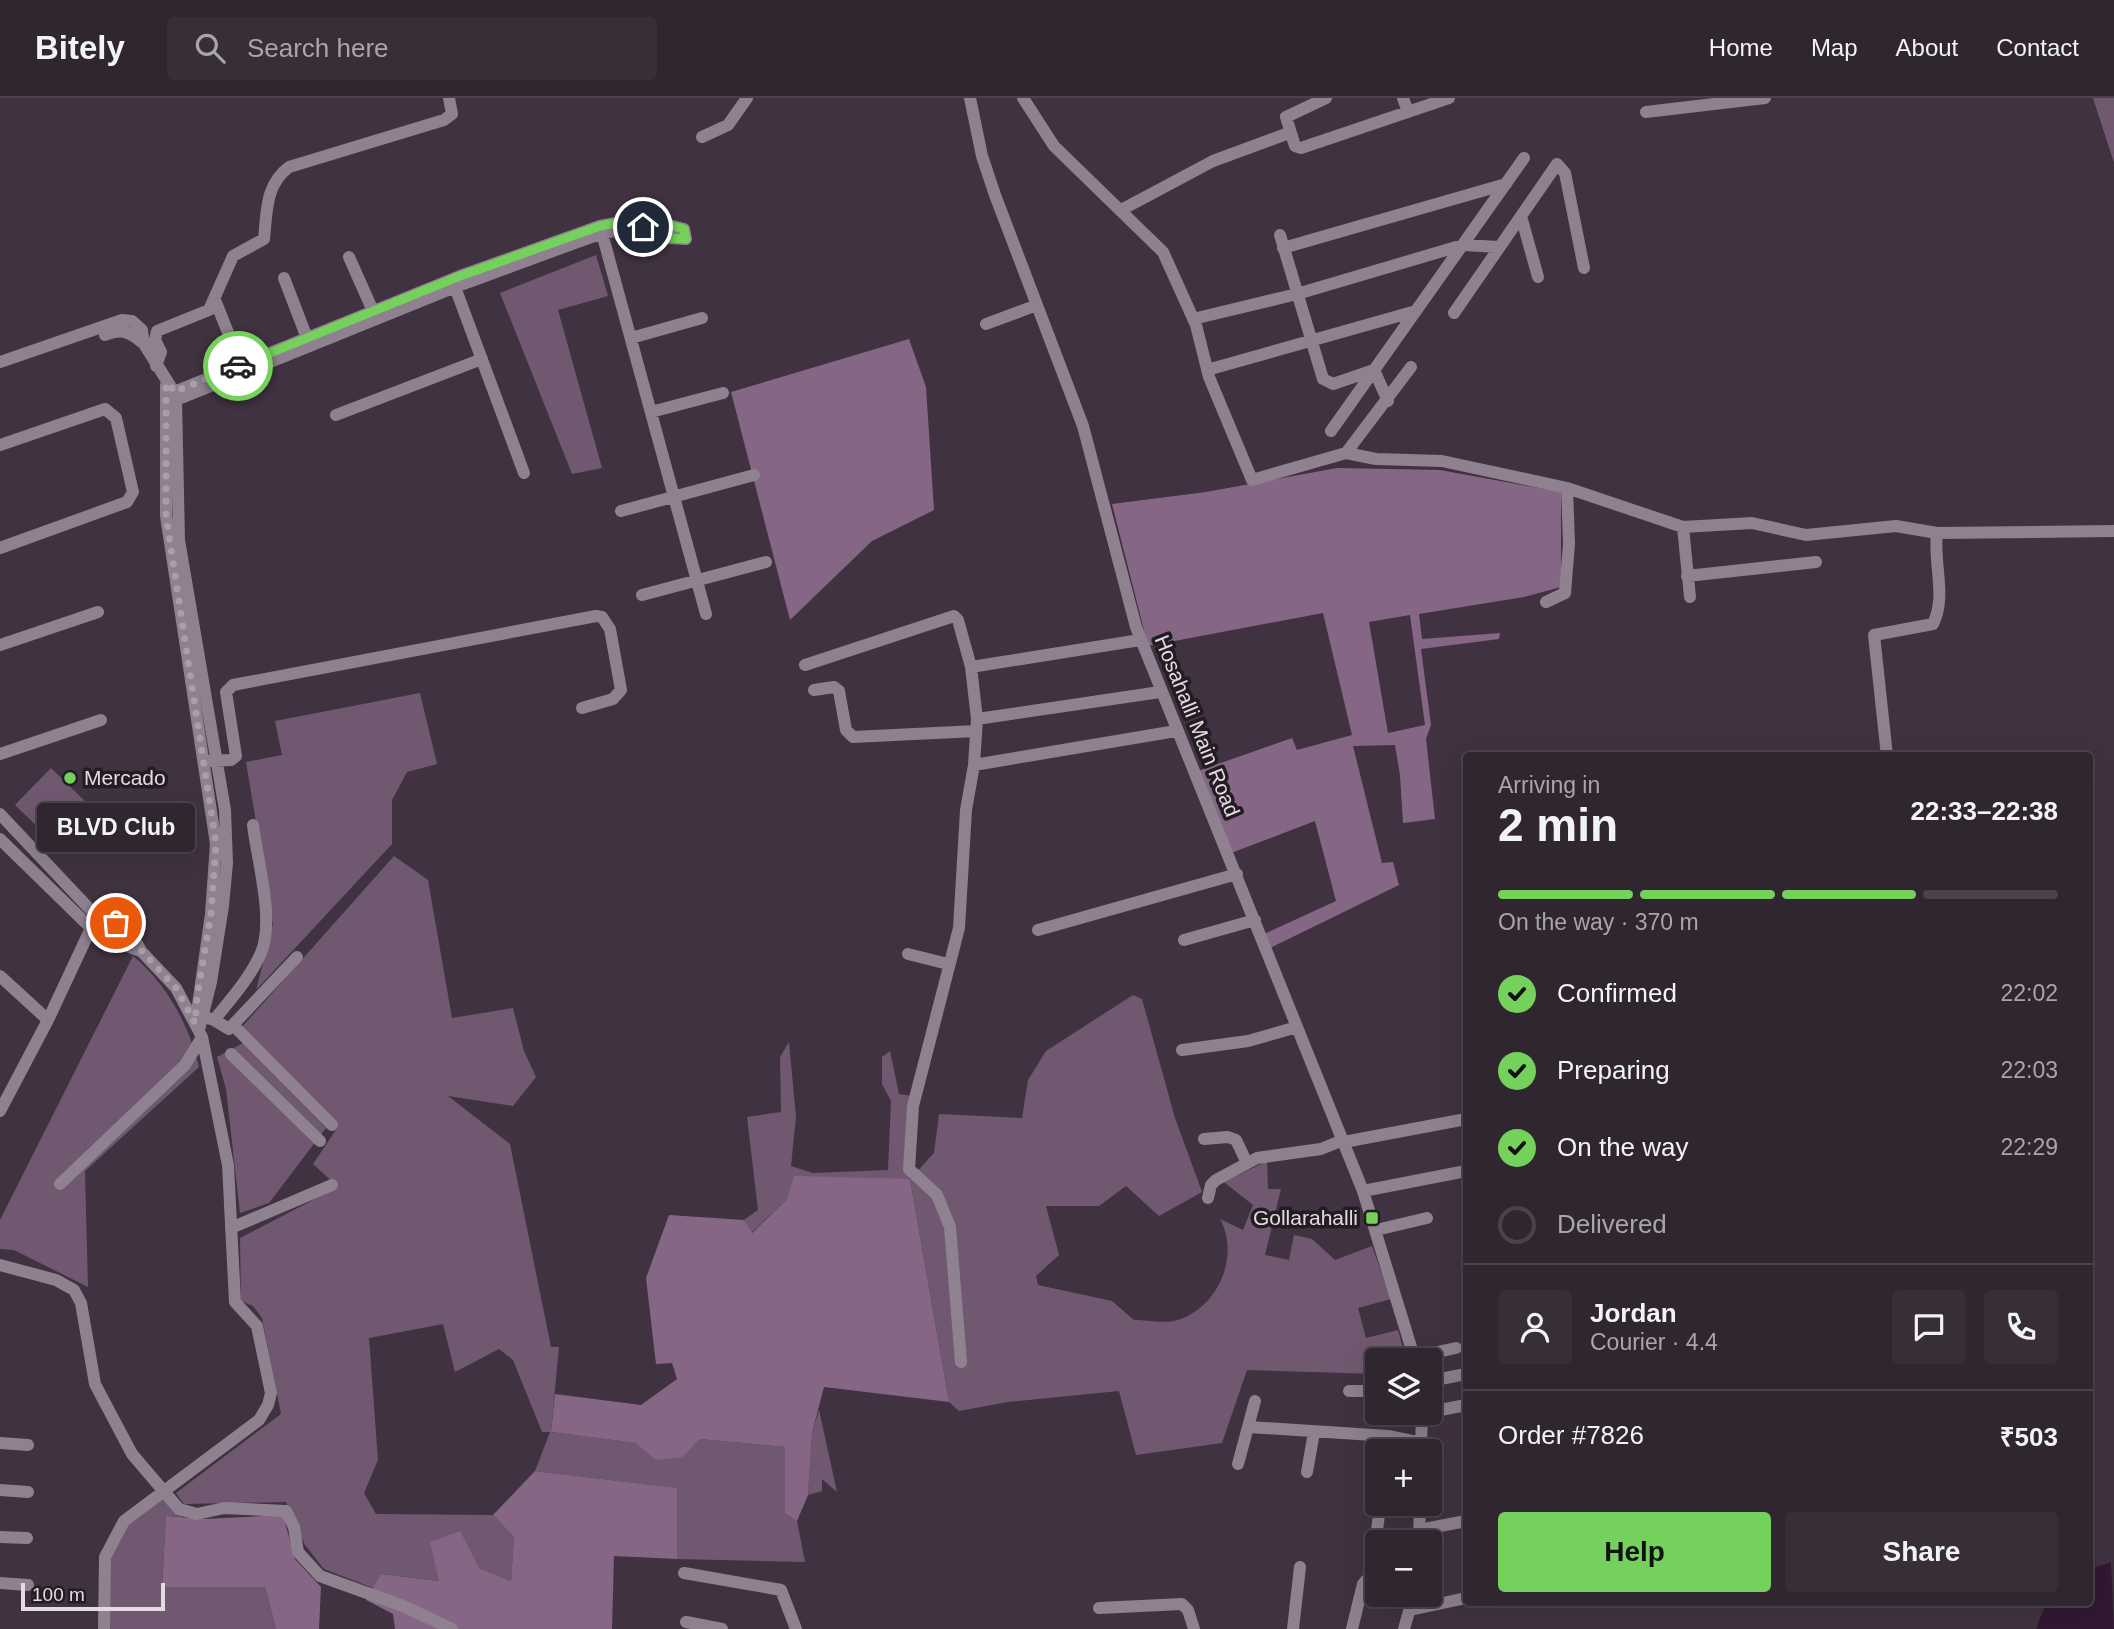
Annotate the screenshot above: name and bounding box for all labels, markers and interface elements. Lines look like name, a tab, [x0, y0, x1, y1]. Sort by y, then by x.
search box	[167, 17, 657, 80]
text: Bitely	[35, 29, 125, 66]
icon: search	[191, 29, 229, 67]
text: Search here	[247, 33, 389, 63]
text: Home	[1709, 34, 1773, 61]
text: Map	[1811, 34, 1858, 61]
text: About	[1896, 34, 1958, 61]
text: Contact	[1996, 34, 2079, 61]
pin	[613, 197, 673, 257]
icon: home	[624, 208, 662, 246]
courier	[203, 331, 273, 401]
icon: car	[219, 347, 257, 385]
street label: Hosahalli Main Road	[1151, 632, 1244, 820]
place label: Mercado	[84, 766, 166, 789]
marker: Mercado	[62, 770, 78, 786]
text: Arriving in	[1498, 772, 1600, 798]
text: 22:33–22:38	[1911, 796, 2058, 826]
text: 2 min	[1498, 799, 1618, 851]
callout: BLVD Club	[37, 804, 195, 853]
text: BLVD Club	[57, 814, 175, 840]
pin	[86, 893, 146, 953]
icon: bag	[97, 904, 135, 942]
text: On the way · 370 m	[1498, 909, 1699, 935]
icon: check	[1498, 975, 1536, 1013]
text: Confirmed	[1557, 978, 1677, 1008]
text: 22:02	[2000, 980, 2058, 1006]
icon: check	[1498, 1052, 1536, 1090]
text: Preparing	[1557, 1055, 1670, 1085]
text: 22:03	[2000, 1057, 2058, 1083]
icon: check	[1498, 1129, 1536, 1167]
text: On the way	[1557, 1132, 1689, 1162]
text: 22:29	[2000, 1134, 2058, 1160]
place label: Gollarahalli	[1253, 1206, 1358, 1229]
text: Delivered	[1557, 1209, 1667, 1239]
marker: Gollarahalli	[1364, 1210, 1380, 1226]
button: person	[1498, 1290, 1572, 1364]
button: chat	[1892, 1290, 1966, 1364]
button: phone	[1984, 1290, 2058, 1364]
text: Jordan	[1590, 1298, 1677, 1328]
text: Courier · 4.4	[1590, 1329, 1718, 1355]
map controls	[1365, 1348, 1442, 1607]
button: layers	[1365, 1348, 1442, 1425]
text: Order #7826	[1498, 1420, 1644, 1450]
text: ₹503	[2000, 1422, 2058, 1452]
button: +	[1365, 1439, 1442, 1516]
button: Help	[1498, 1512, 1771, 1592]
button: Share	[1785, 1512, 2058, 1592]
button: −	[1365, 1530, 1442, 1607]
scale bar	[21, 1580, 164, 1612]
text: 100 m	[32, 1584, 85, 1605]

